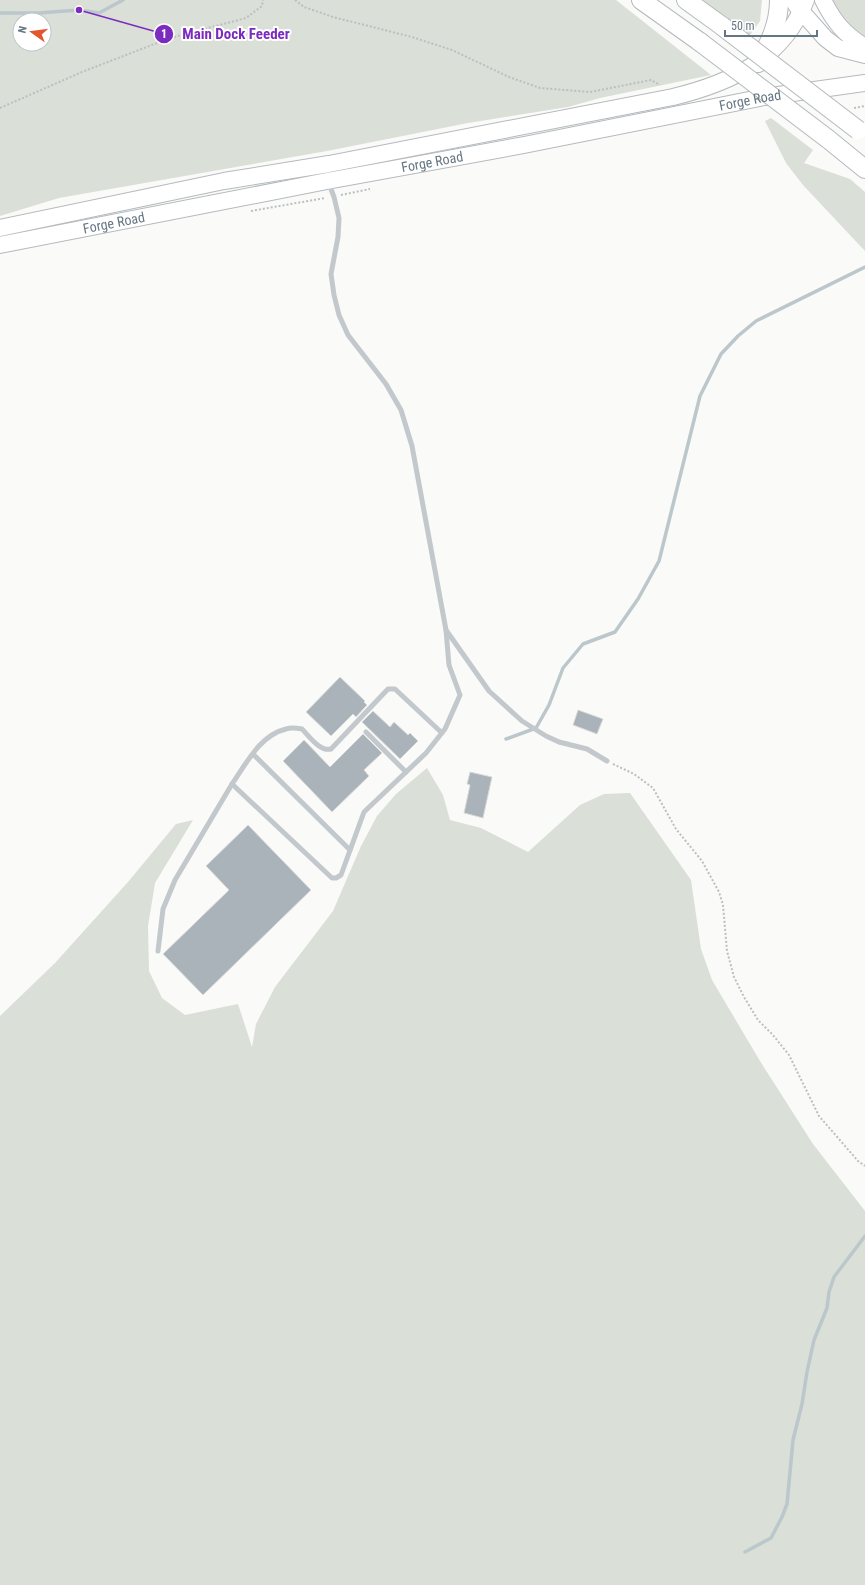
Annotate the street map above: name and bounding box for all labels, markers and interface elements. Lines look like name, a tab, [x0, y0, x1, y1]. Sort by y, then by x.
north arrow	[12, 12, 52, 52]
scale bar	[725, 12, 817, 38]
text: 50 m	[731, 19, 755, 33]
callout: Main Dock Feeder	[154, 20, 298, 47]
text: N	[16, 25, 30, 35]
text: Main Dock Feeder	[182, 25, 290, 43]
text: 1	[161, 27, 167, 41]
street label: Forge Road	[718, 87, 782, 114]
street label: Forge Road	[400, 148, 464, 175]
street label: Forge Road	[82, 209, 146, 237]

